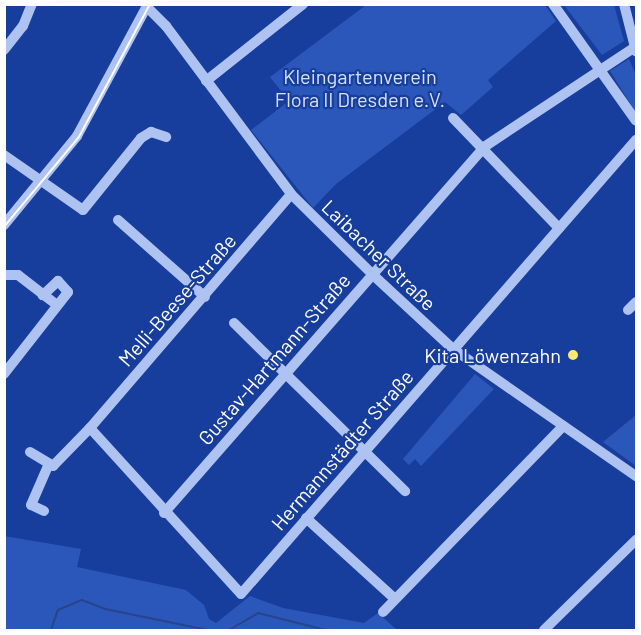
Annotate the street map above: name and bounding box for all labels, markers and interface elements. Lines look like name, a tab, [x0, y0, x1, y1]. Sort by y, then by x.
park label: Kleingartenverein Flora II Dresden e.V.	[275, 64, 445, 111]
street label: Laibacher Straße	[317, 195, 441, 315]
street label: Melli-Beese-Straße	[113, 229, 241, 371]
street label: Gustav-Hartmann-Straße	[193, 268, 355, 450]
place label: Kita Löwenzahn	[424, 343, 561, 367]
marker: Kita Löwenzahn	[566, 348, 580, 362]
street label: Hermannstädter Straße	[266, 365, 418, 535]

